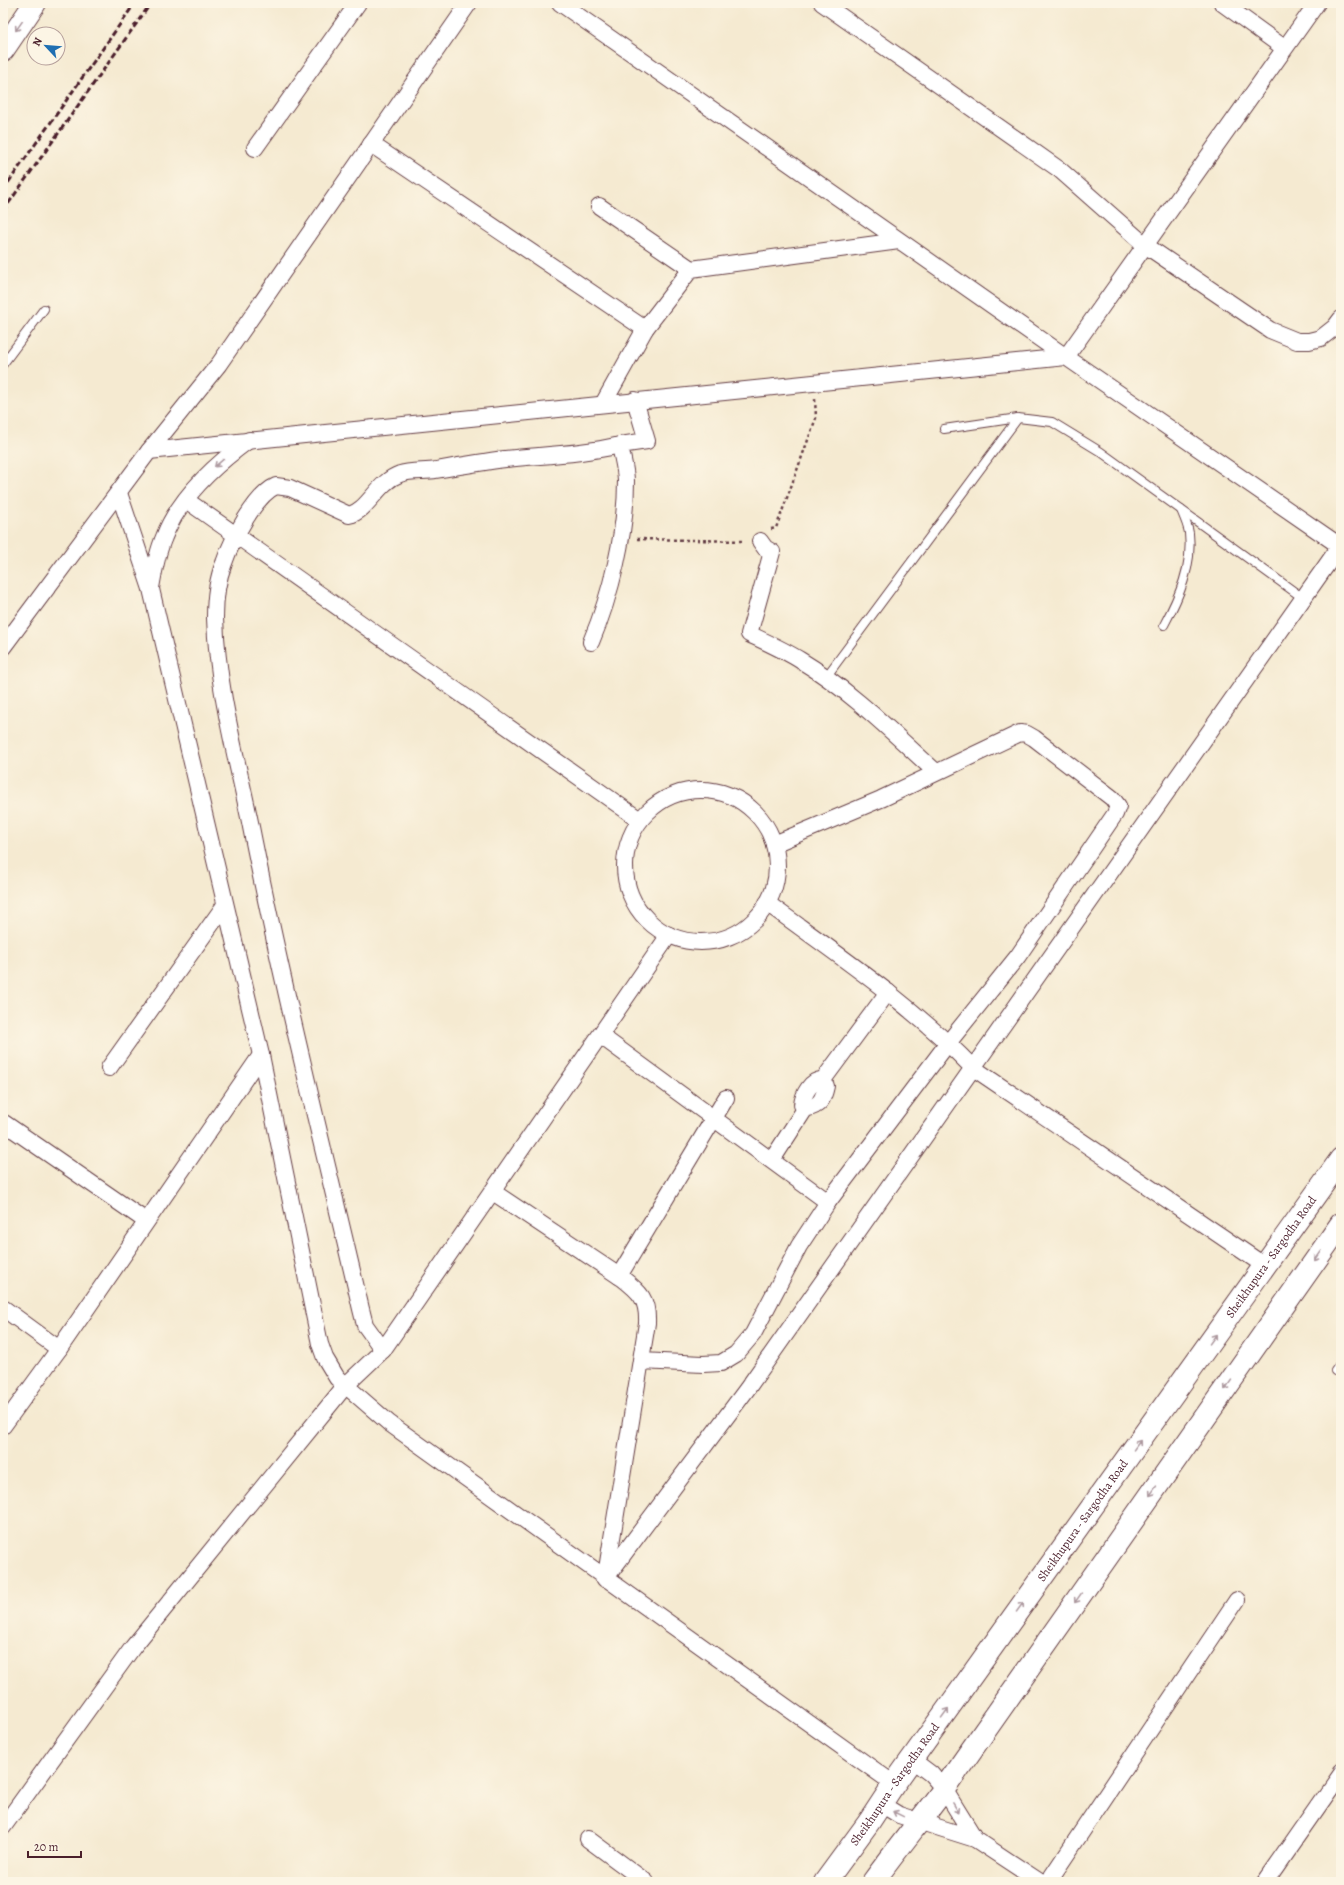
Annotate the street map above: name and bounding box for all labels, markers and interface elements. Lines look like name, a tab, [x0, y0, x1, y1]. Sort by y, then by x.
one-way arrow	[15, 21, 23, 32]
north arrow	[26, 26, 66, 66]
text: N	[29, 35, 46, 49]
one-way arrow	[214, 459, 225, 468]
street label: Sheikhupura - Sargodha Road	[1222, 1192, 1320, 1321]
one-way arrow	[1314, 1250, 1323, 1261]
one-way arrow	[1209, 1334, 1217, 1345]
one-way arrow	[1224, 1379, 1232, 1390]
one-way arrow	[1133, 1439, 1141, 1450]
street label: Sheikhupura - Sargodha Road	[1033, 1456, 1132, 1585]
one-way arrow	[1149, 1486, 1157, 1497]
one-way arrow	[1074, 1592, 1082, 1603]
one-way arrow	[1016, 1602, 1024, 1613]
one-way arrow	[940, 1707, 949, 1718]
street label: Sheikhupura - Sargodha Road	[846, 1719, 943, 1849]
one-way arrow	[952, 1802, 960, 1813]
one-way arrow	[892, 1810, 904, 1817]
scale bar	[28, 1833, 81, 1859]
text: 20 m	[34, 1839, 58, 1855]

